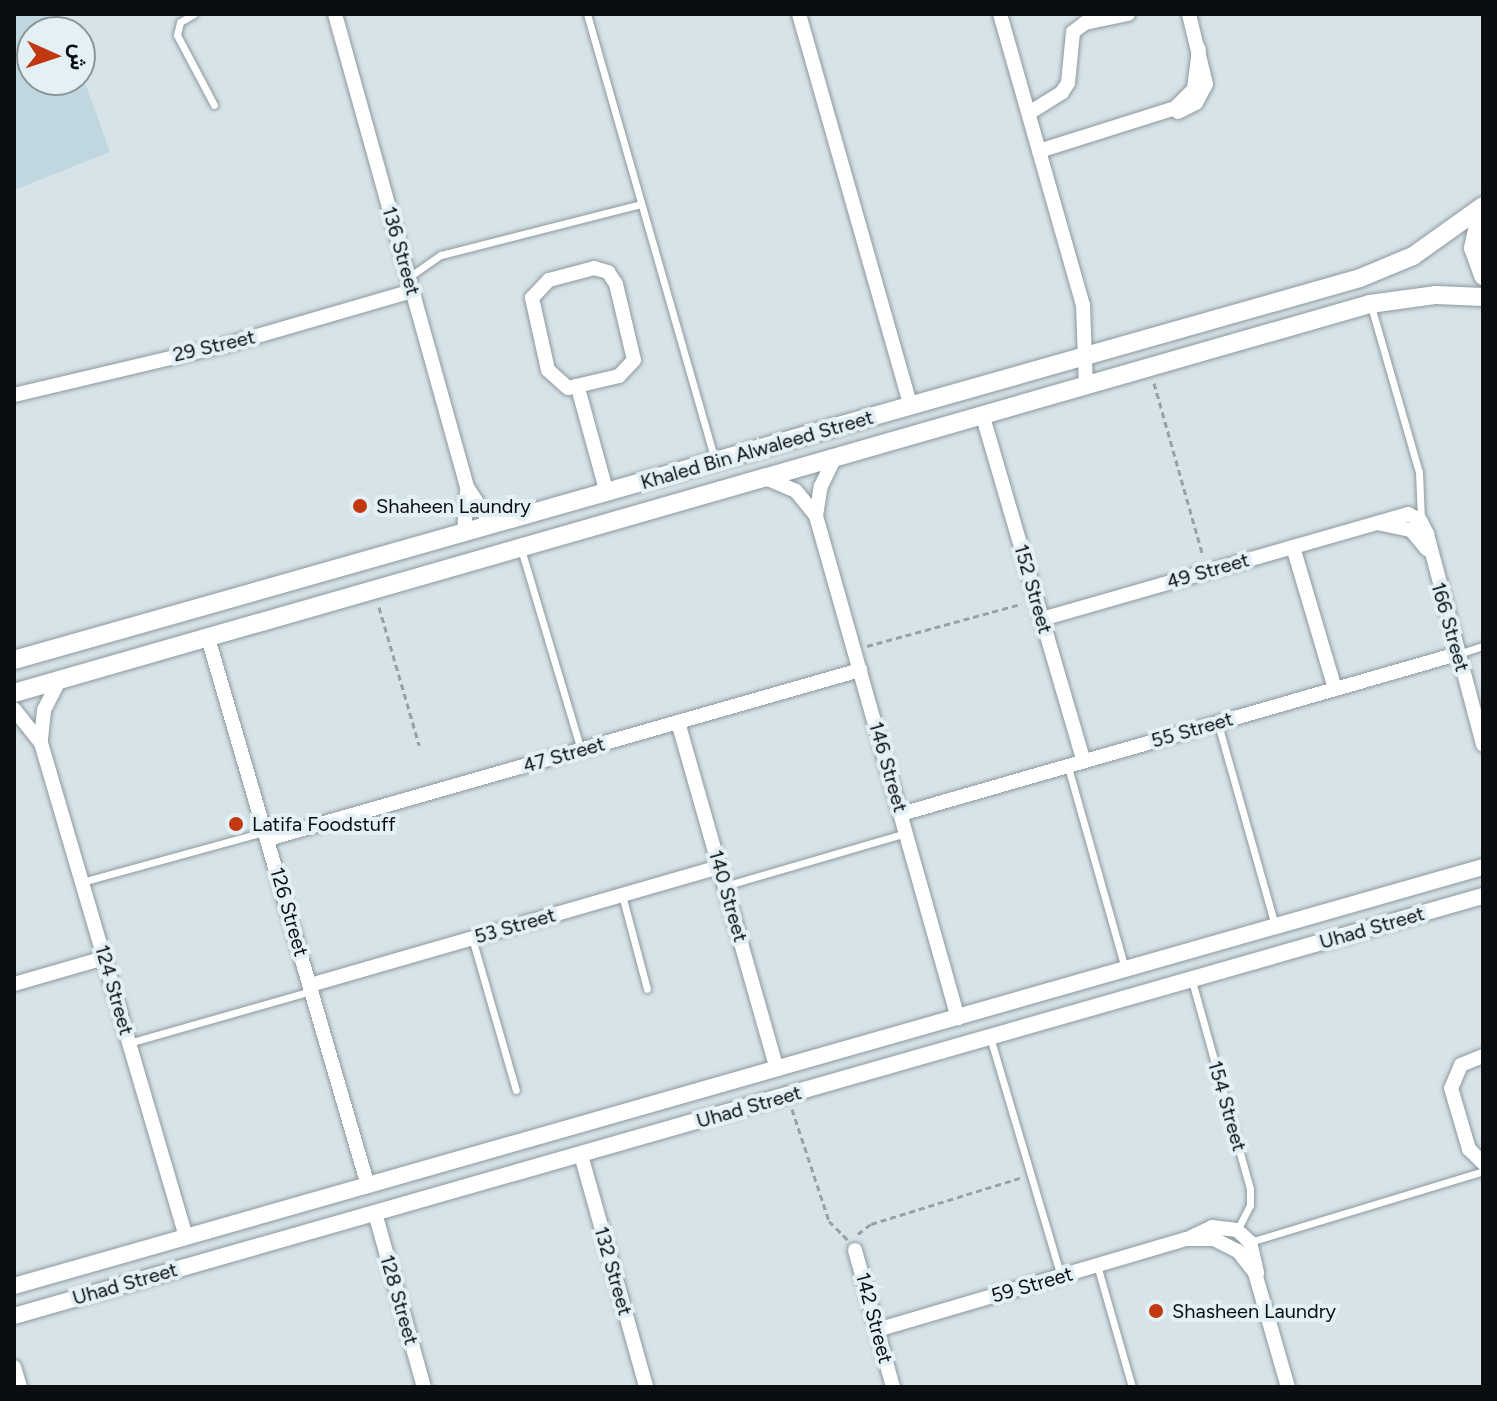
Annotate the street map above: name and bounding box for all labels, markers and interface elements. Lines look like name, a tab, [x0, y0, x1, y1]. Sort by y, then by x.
north arrow	[16, 16, 96, 96]
text: ش	[64, 43, 93, 71]
street label: 136 Street	[377, 204, 425, 298]
street label: 29 Street	[171, 325, 257, 367]
street label: Khaled Bin Alwaleed Street	[638, 405, 876, 495]
place label: Shaheen Laundry	[376, 494, 531, 518]
marker: Shaheen Laundry	[351, 497, 369, 515]
street label: 152 Street	[1009, 542, 1057, 636]
street label: 49 Street	[1164, 548, 1252, 594]
street label: 166 Street	[1426, 580, 1474, 674]
street label: 55 Street	[1148, 707, 1236, 753]
street label: 146 Street	[864, 719, 912, 815]
street label: 47 Street	[520, 732, 608, 778]
place label: Latifa Foodstuff	[252, 812, 396, 836]
marker: Latifa Foodstuff	[227, 815, 245, 833]
street label: 140 Street	[703, 847, 753, 945]
street label: 126 Street	[265, 865, 313, 959]
street label: Uhad Street	[1317, 902, 1427, 954]
street label: 53 Street	[472, 903, 558, 949]
street label: 124 Street	[90, 942, 138, 1038]
street label: 154 Street	[1203, 1058, 1251, 1154]
street label: Uhad Street	[694, 1081, 804, 1133]
street label: 132 Street	[589, 1224, 637, 1318]
street label: 128 Street	[375, 1252, 423, 1348]
street label: Uhad Street	[70, 1258, 180, 1310]
street label: 59 Street	[988, 1262, 1076, 1308]
street label: 142 Street	[850, 1270, 898, 1366]
place label: Shasheen Laundry	[1172, 1299, 1336, 1323]
marker: Shasheen Laundry	[1147, 1302, 1165, 1320]

